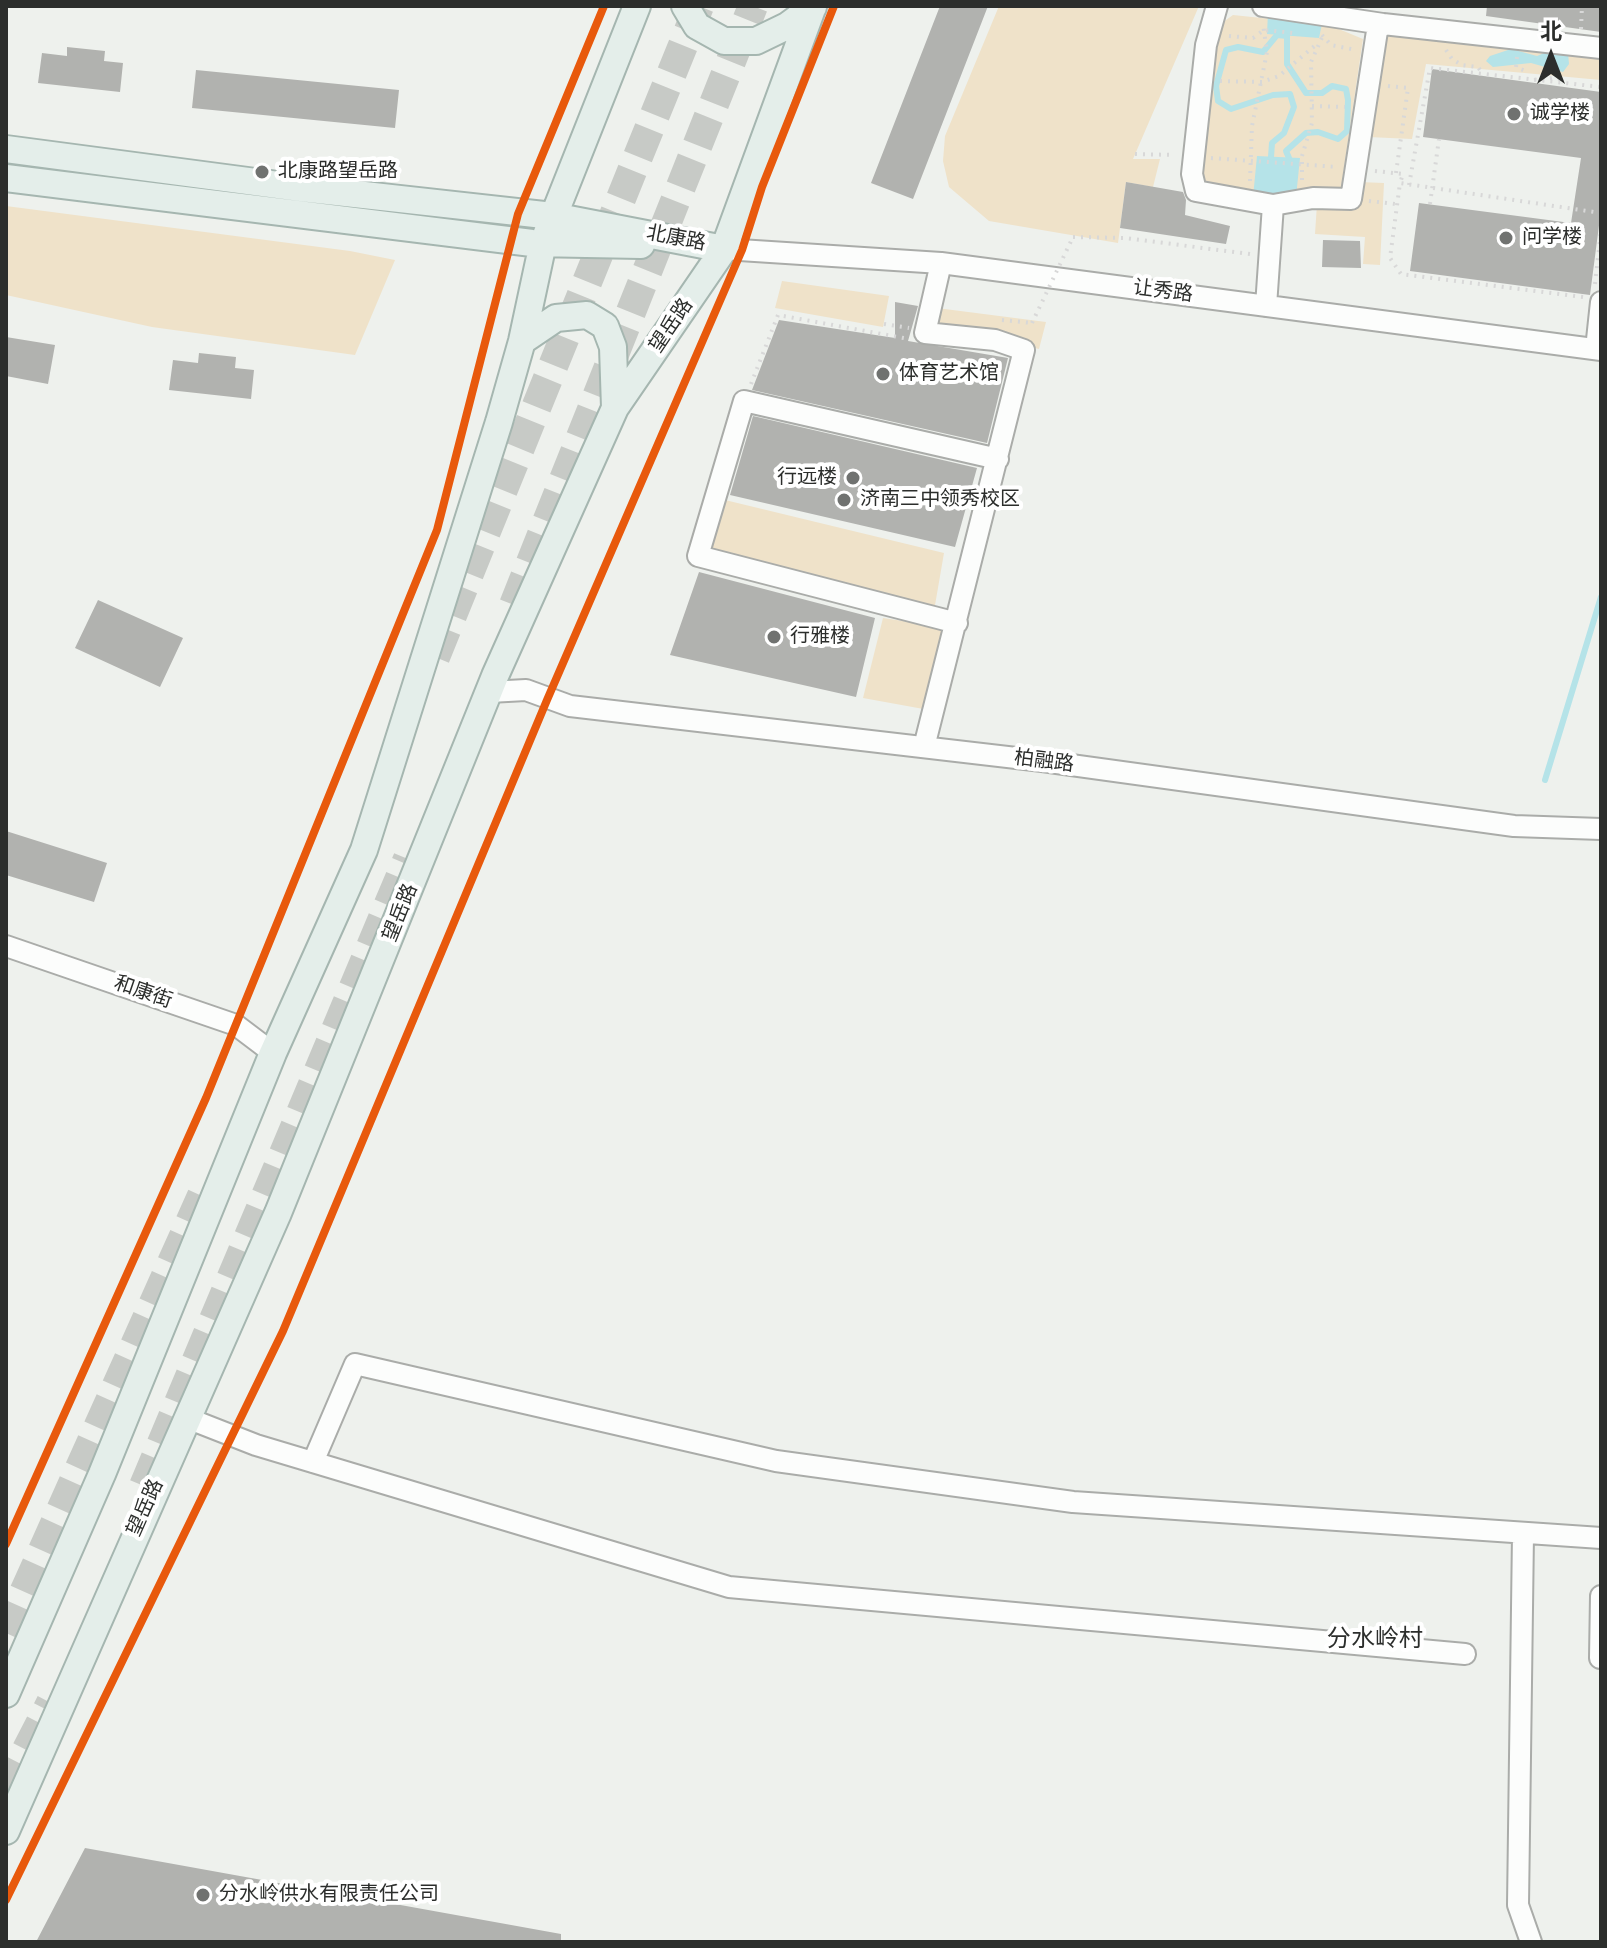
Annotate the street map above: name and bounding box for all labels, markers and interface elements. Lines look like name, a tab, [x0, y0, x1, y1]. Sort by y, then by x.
north arrow	[1511, 16, 1591, 96]
text: 北	[1540, 16, 1562, 47]
place label: 诚学楼	[1530, 102, 1590, 126]
marker: 诚学楼	[1505, 105, 1523, 123]
place label: 北康路望岳路	[278, 160, 398, 184]
marker: 北康路望岳路	[253, 163, 271, 181]
street label: 北康路	[644, 221, 708, 257]
place label: 问学楼	[1522, 226, 1582, 250]
marker: 问学楼	[1497, 229, 1515, 247]
street label: 让秀路	[1132, 276, 1194, 308]
street label: 望岳路	[645, 294, 699, 358]
place label: 体育艺术馆	[899, 362, 999, 386]
marker: 体育艺术馆	[874, 365, 892, 383]
place label: 行远楼	[777, 466, 837, 490]
marker: 行远楼	[844, 469, 862, 487]
place label: 济南三中领秀校区	[860, 488, 1020, 512]
marker: 济南三中领秀校区	[835, 491, 853, 509]
place label: 行雅楼	[790, 625, 850, 649]
marker: 行雅楼	[765, 628, 783, 646]
street label: 柏融路	[1013, 746, 1075, 778]
street label: 望岳路	[379, 881, 423, 945]
street label: 和康街	[111, 972, 175, 1014]
street label: 望岳路	[123, 1476, 169, 1540]
district label: 分水岭村	[1327, 1626, 1423, 1654]
place label: 分水岭供水有限责任公司	[219, 1883, 439, 1907]
marker: 分水岭供水有限责任公司	[194, 1886, 212, 1904]

